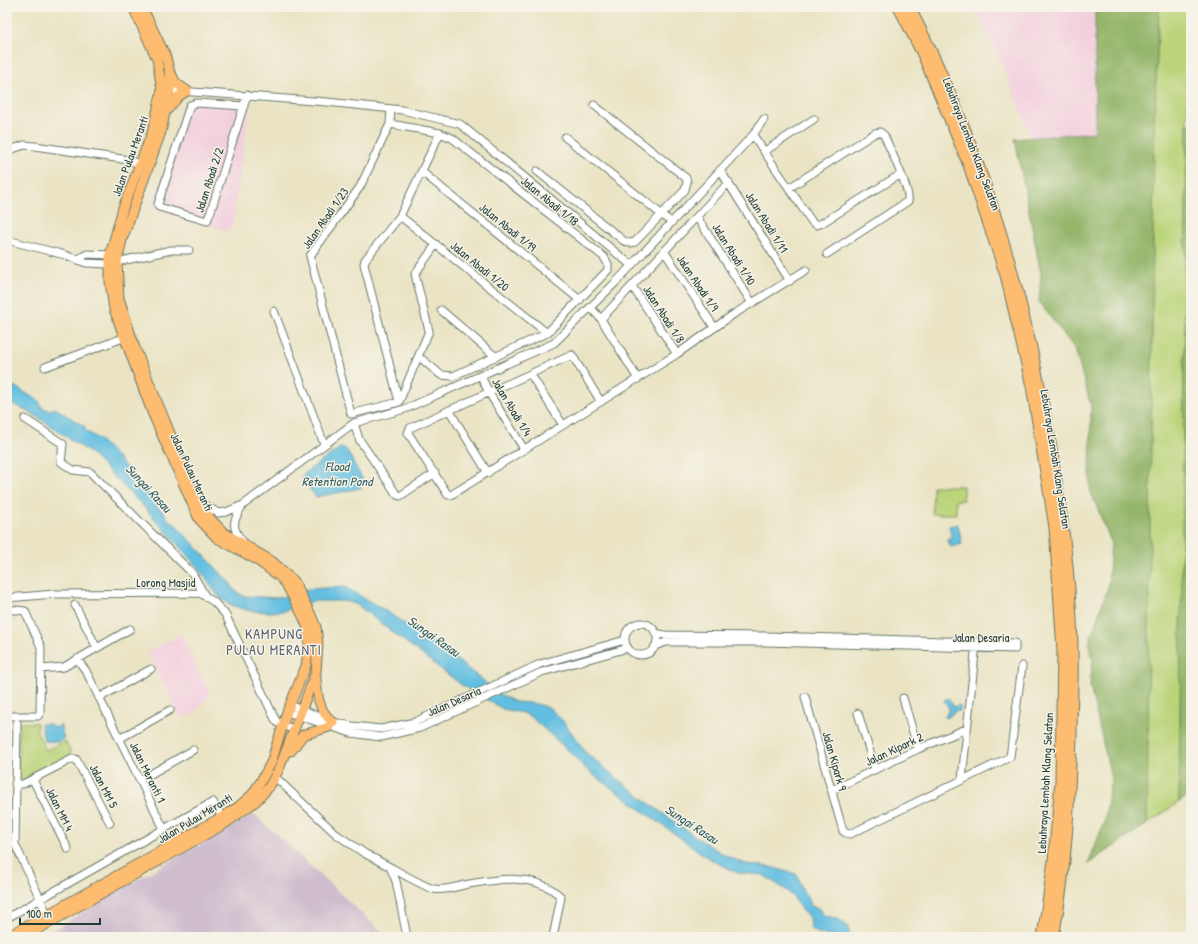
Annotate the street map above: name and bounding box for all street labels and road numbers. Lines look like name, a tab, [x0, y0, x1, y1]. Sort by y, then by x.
street label: Lebuhraya Lembah Klang Selatan	[939, 75, 1005, 213]
street label: Jalan Pulau Meranti	[108, 113, 152, 199]
street label: Jalan Abadi 2/2	[191, 145, 228, 215]
street label: Jalan Abadi 1/18	[518, 172, 582, 230]
street label: Jalan Abadi 1/23	[298, 184, 352, 252]
street label: Jalan Abadi 1/11	[742, 188, 792, 256]
street label: Jalan Abadi 1/19	[476, 199, 541, 256]
street label: Jalan Abadi 1/10	[708, 220, 760, 288]
street label: Jalan Abadi 1/20	[447, 237, 513, 295]
street label: Jalan Abadi 1/9	[673, 251, 723, 315]
street label: Jalan Abadi 1/8	[639, 282, 689, 346]
street label: Jalan Abadi 1/4	[488, 375, 536, 440]
street label: Lebuhraya Lembah Klang Selatan	[1037, 388, 1075, 530]
street label: Jalan Pulau Meranti	[166, 430, 218, 514]
street label: Lorong Masjid	[137, 574, 196, 591]
street label: Jalan Desaria	[952, 629, 1010, 646]
street label: Jalan Desaria	[424, 682, 484, 720]
street label: Lebuhraya Lembah Klang Selatan	[1033, 712, 1057, 854]
street label: Jalan Kipark 2	[862, 728, 926, 770]
street label: Jalan Kipark 9	[818, 729, 852, 793]
street label: Jalan Meranti 1	[126, 739, 170, 805]
street label: Jalan MM 5	[86, 761, 122, 811]
street label: Jalan MM 4	[42, 784, 78, 834]
street label: Jalan Pulau Meranti	[154, 789, 236, 847]

